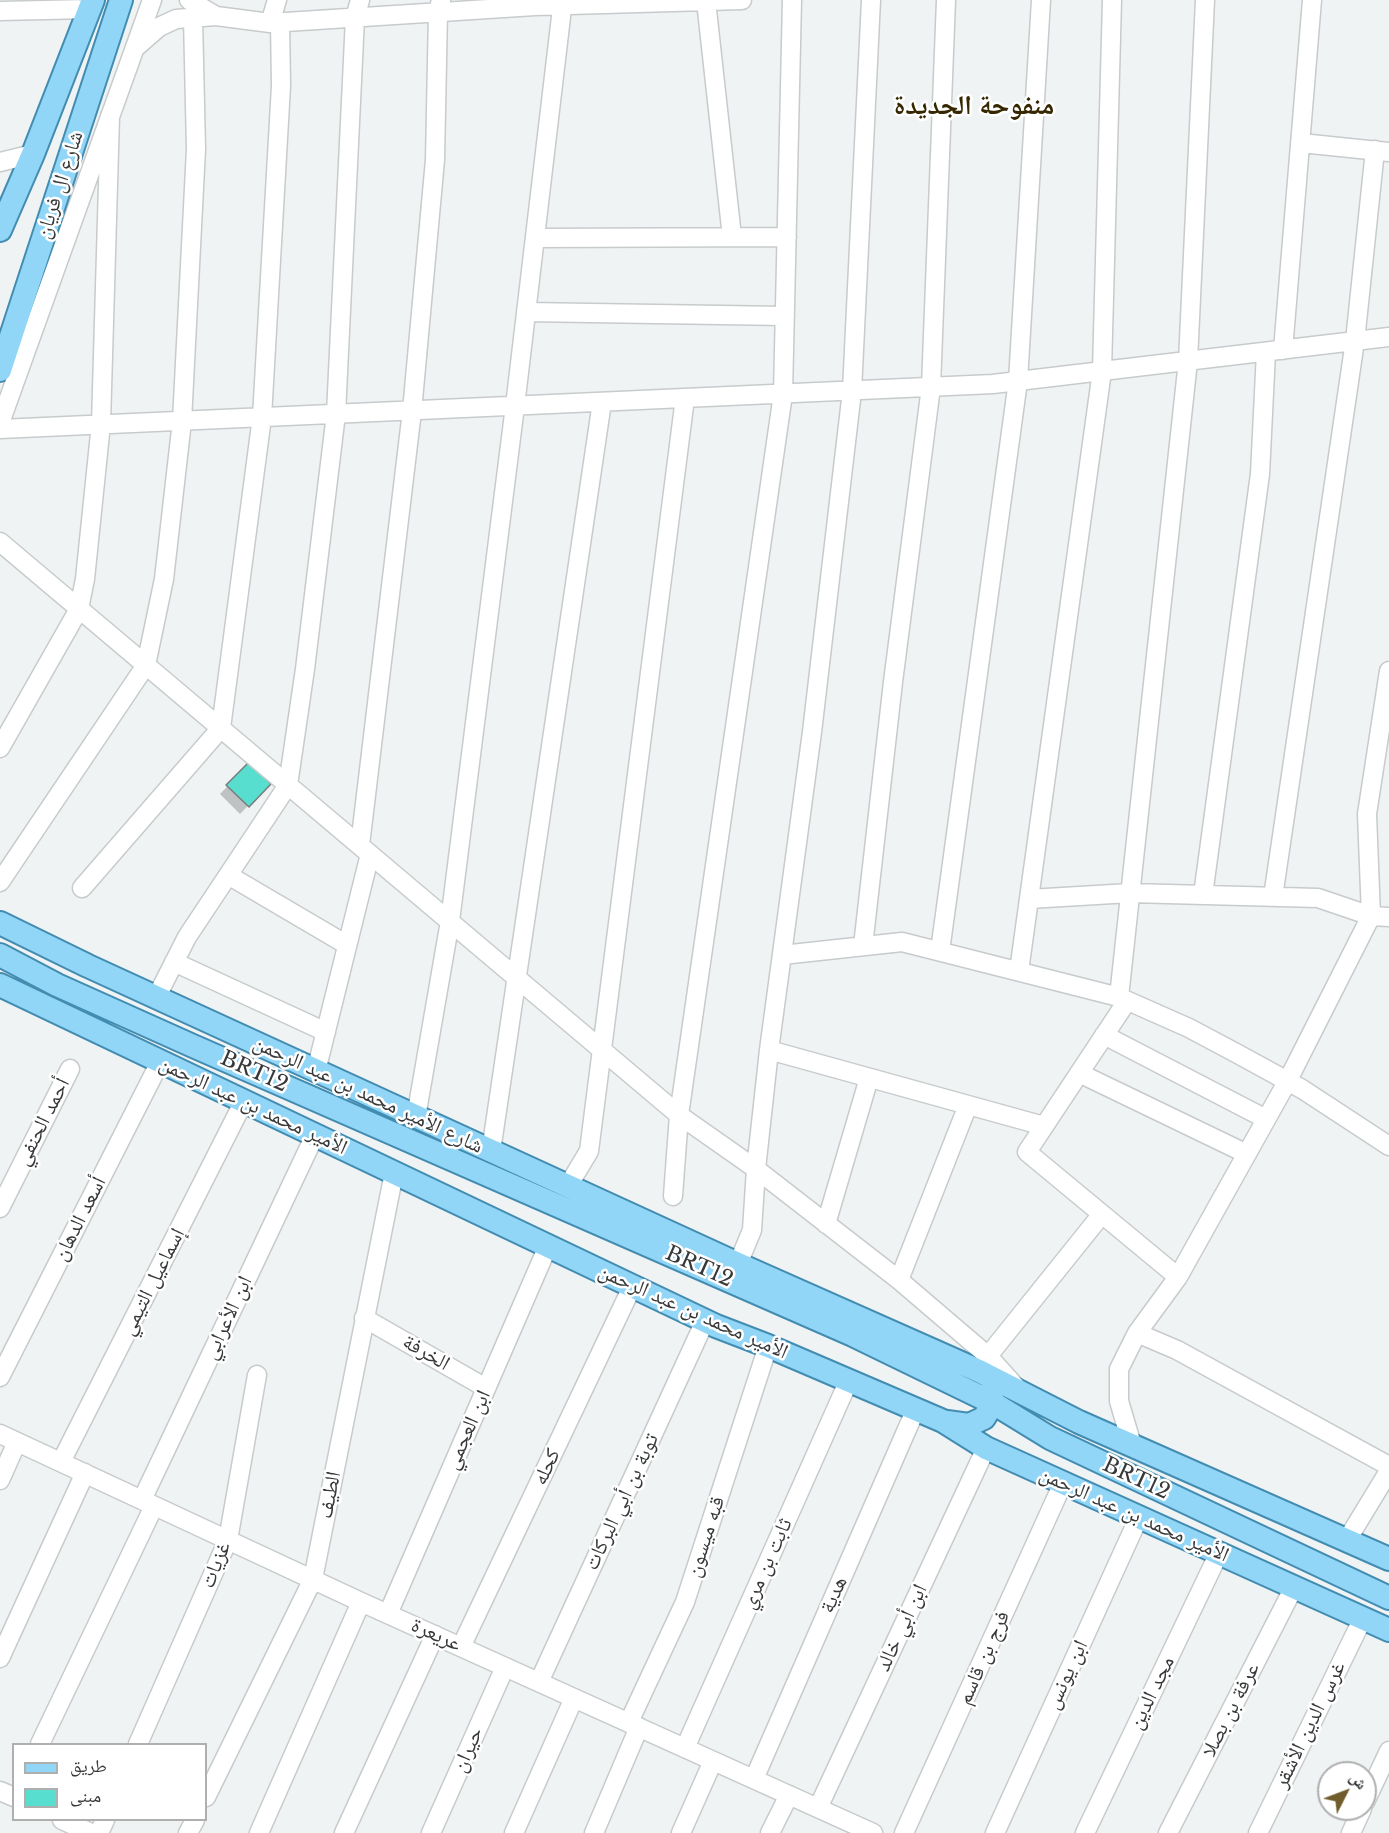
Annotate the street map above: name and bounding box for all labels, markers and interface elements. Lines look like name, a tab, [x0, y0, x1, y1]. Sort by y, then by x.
district label: منفوحة الجديدة	[894, 90, 1054, 122]
street label: شارع ال فريان	[31, 128, 89, 242]
street label: شارع الأمير محمد بن عبد الرحمن	[249, 1031, 487, 1159]
street label: BRT12	[216, 1046, 292, 1098]
street label: الأمير محمد بن عبد الرحمن	[155, 1051, 351, 1161]
street label: أحمد الحنفي	[10, 1074, 76, 1170]
street label: أسعد الدهان	[48, 1173, 112, 1265]
street label: إسماعيل التيمي	[115, 1224, 191, 1340]
street label: BRT12	[661, 1241, 737, 1293]
street label: الأمير محمد بن عبد الرحمن	[594, 1259, 792, 1365]
street label: ابن الأعرابي	[198, 1272, 258, 1364]
street label: الخرفة	[398, 1330, 454, 1376]
street label: ابن العجمي	[439, 1386, 497, 1474]
street label: توبة بن أبي البركات	[579, 1430, 665, 1574]
street label: كحله	[528, 1445, 566, 1489]
street label: BRT12	[1098, 1453, 1174, 1505]
street label: الأمير محمد بن عبد الرحمن	[1035, 1462, 1233, 1568]
street label: الطيف	[313, 1469, 347, 1521]
street label: قبه ميسون	[681, 1493, 731, 1581]
street label: ثابت بن مري	[736, 1515, 798, 1613]
street label: غزيات	[195, 1538, 237, 1592]
street label: هدية	[815, 1573, 853, 1617]
street label: ابن أبي خالد	[871, 1580, 933, 1676]
street label: فرج بن قاسم	[952, 1607, 1016, 1709]
street label: عريعرة	[407, 1613, 465, 1657]
street label: ابن يونس	[1040, 1636, 1094, 1714]
street label: مجد الدين	[1123, 1652, 1181, 1734]
street label: غرس الدين الأشقر	[1269, 1658, 1351, 1792]
street label: عرفة بن بصلا	[1197, 1659, 1265, 1761]
street label: حيران	[447, 1724, 489, 1776]
legend	[12, 1743, 207, 1821]
text: طريق	[70, 1755, 107, 1777]
north arrow	[1317, 1761, 1377, 1821]
text: ش	[1346, 1767, 1372, 1793]
text: مبنى	[70, 1785, 101, 1807]

